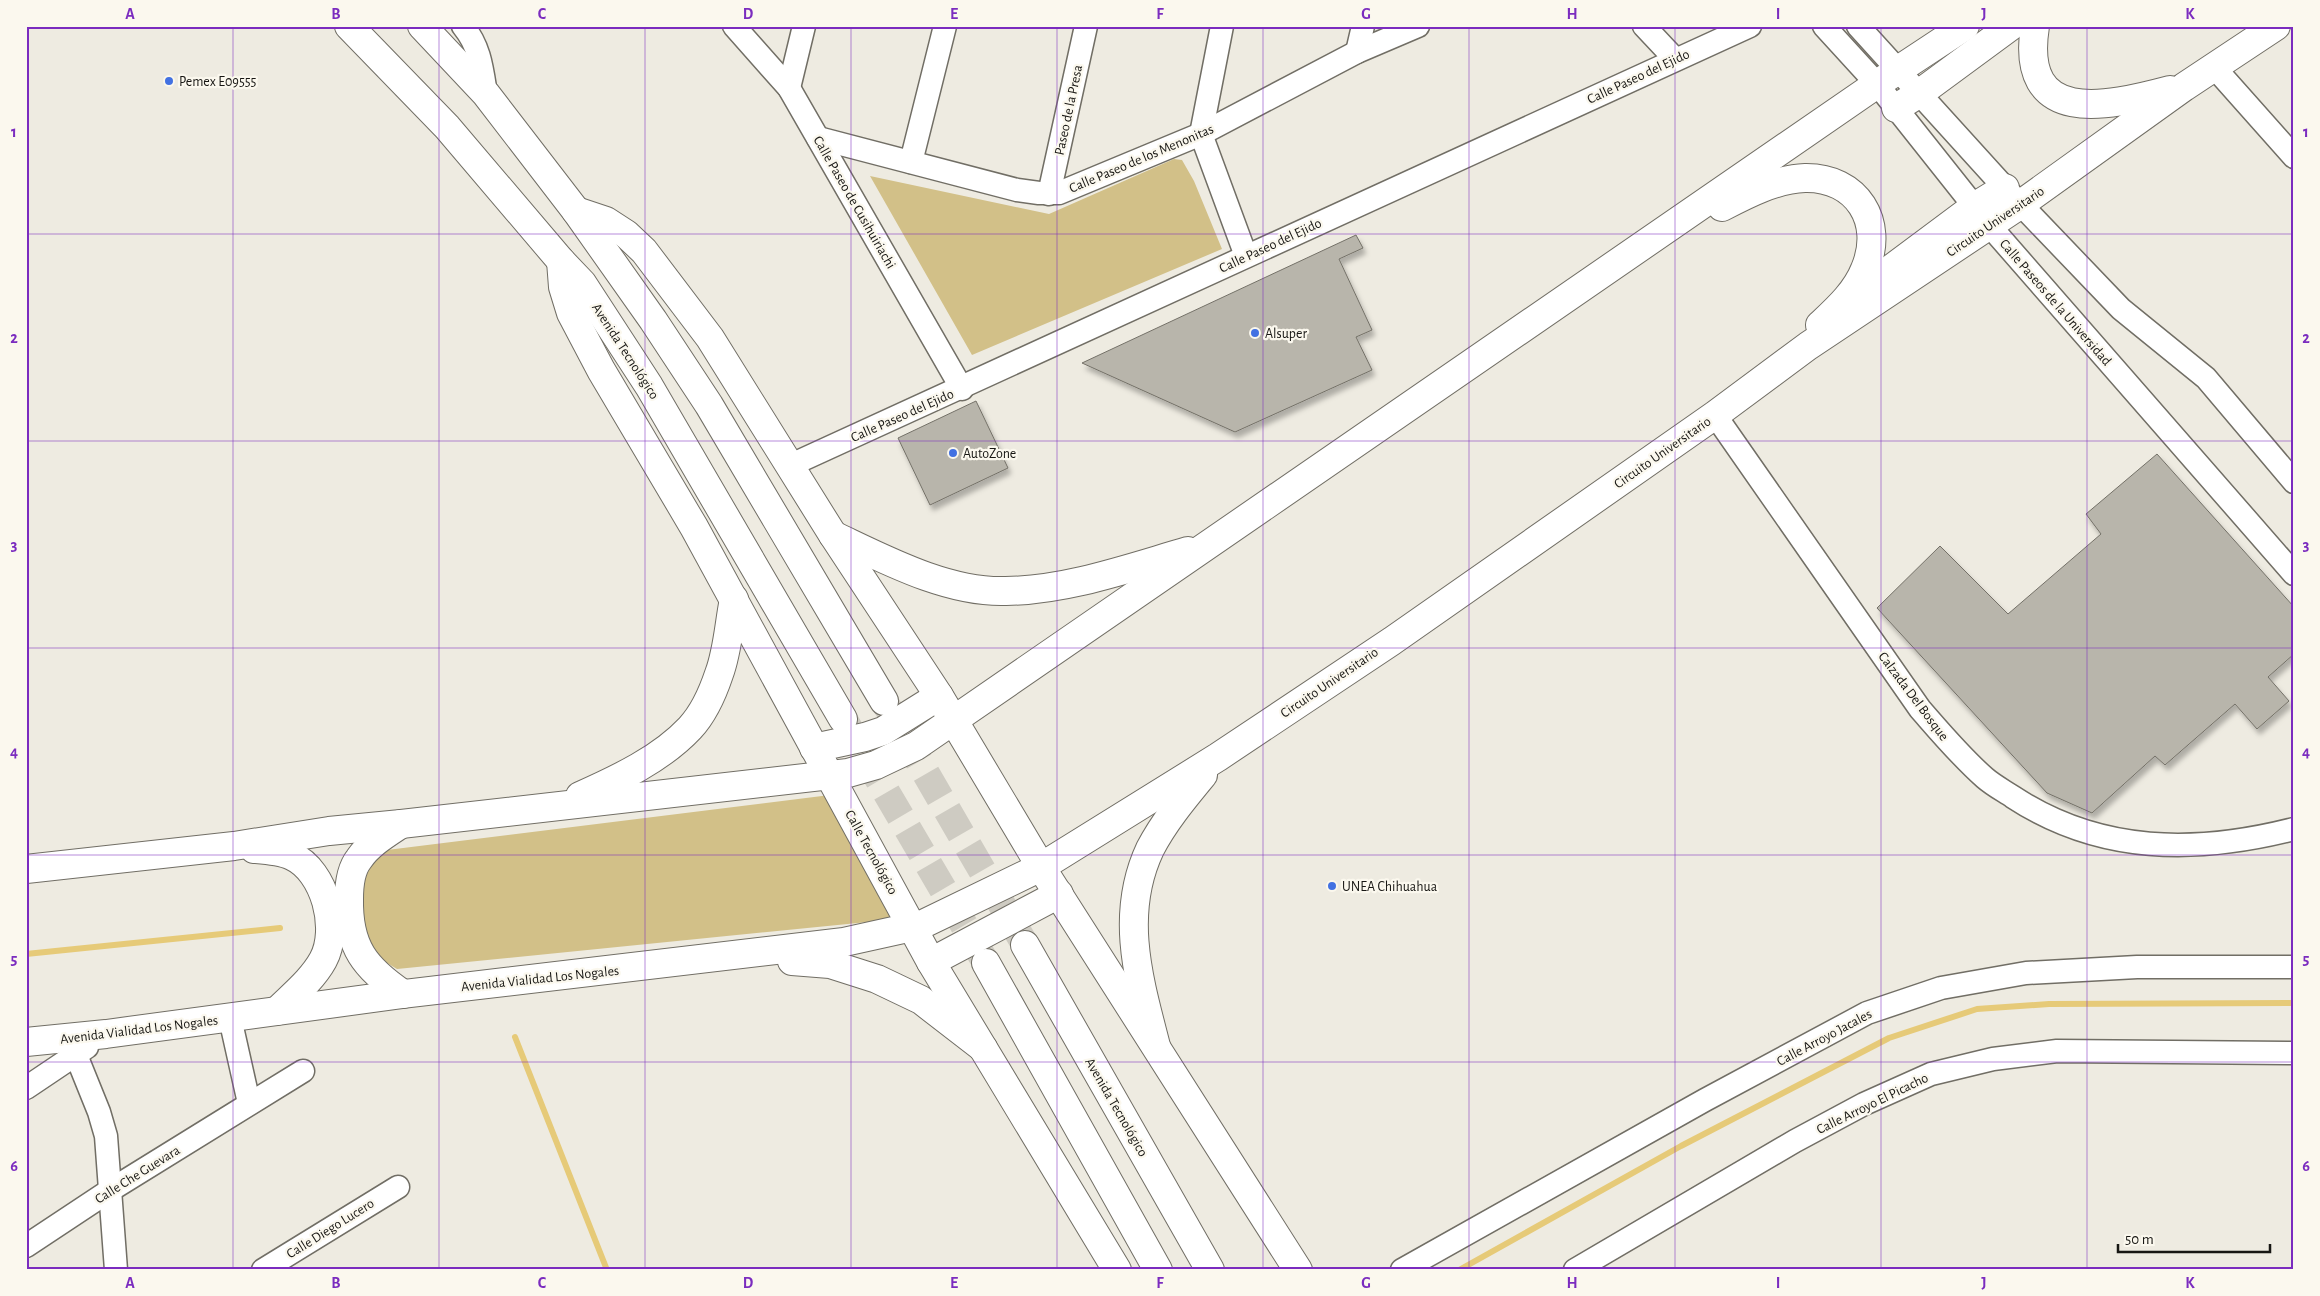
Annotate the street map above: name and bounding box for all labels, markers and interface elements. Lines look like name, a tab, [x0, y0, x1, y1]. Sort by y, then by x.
text: A	[125, 6, 135, 22]
text: B	[331, 6, 341, 22]
text: C	[538, 6, 547, 22]
text: D	[743, 6, 754, 22]
text: E	[950, 6, 958, 22]
text: F	[1156, 6, 1164, 22]
text: G	[1361, 6, 1371, 22]
text: H	[1566, 6, 1578, 22]
text: I	[1776, 6, 1780, 22]
text: J	[1981, 6, 1987, 22]
text: K	[2185, 6, 2195, 22]
street label: Calle Paseo del Ejido	[1585, 47, 1692, 107]
street label: Paseo de la Presa	[1053, 63, 1086, 157]
marker: Pemex E09555	[163, 75, 175, 87]
place label: Pemex E09555	[179, 75, 257, 89]
street label: Calle Paseo de los Menonitas	[1067, 122, 1216, 196]
text: 1	[11, 124, 17, 140]
text: 1	[2303, 124, 2309, 140]
street label: Calle Paseo de Cusihuiriachi	[810, 134, 898, 271]
street label: Circuito Universitario	[1944, 184, 2047, 260]
street label: Calle Paseo del Ejido	[1217, 216, 1324, 276]
street label: Calle Paseos de la Universidad	[1997, 237, 2114, 369]
street label: Avenida Tecnológico	[589, 301, 661, 402]
marker: Alsuper	[1249, 327, 1261, 339]
place label: Alsuper	[1265, 327, 1307, 341]
text: 2	[10, 330, 18, 346]
text: 2	[2302, 330, 2310, 346]
street label: Calle Paseo del Ejido	[849, 387, 956, 445]
street label: Circuito Universitario	[1612, 414, 1714, 491]
marker: AutoZone	[947, 447, 959, 459]
place label: AutoZone	[963, 447, 1016, 461]
text: 3	[11, 537, 18, 553]
text: 3	[2303, 537, 2310, 553]
street label: Circuito Universitario	[1278, 645, 1381, 721]
street label: Calzada Del Bosque	[1875, 650, 1951, 743]
text: 4	[10, 744, 18, 760]
text: 4	[2302, 744, 2310, 760]
street label: Calle Tecnológico	[842, 808, 900, 897]
marker: UNEA Chihuahua	[1326, 880, 1338, 892]
place label: UNEA Chihuahua	[1342, 880, 1438, 894]
text: 5	[11, 951, 18, 967]
text: 5	[2303, 951, 2310, 967]
street label: Avenida Vialidad Los Nogales	[460, 964, 620, 994]
street label: Calle Arroyo Jacales	[1775, 1007, 1874, 1069]
street label: Avenida Vialidad Los Nogales	[59, 1013, 219, 1047]
street label: Avenida Tecnológico	[1082, 1056, 1150, 1159]
street label: Calle Arroyo El Picacho	[1814, 1071, 1931, 1137]
street label: Calle Che Guevara	[93, 1143, 183, 1207]
text: 6	[10, 1158, 18, 1174]
text: 6	[2302, 1158, 2310, 1174]
street label: Calle Diego Lucero	[284, 1196, 377, 1261]
scale bar	[2118, 1221, 2270, 1253]
text: 50 m	[2125, 1232, 2154, 1247]
text: A	[125, 1275, 135, 1291]
text: B	[331, 1275, 341, 1291]
text: C	[538, 1275, 547, 1291]
text: D	[743, 1275, 754, 1291]
text: E	[950, 1275, 958, 1291]
text: F	[1156, 1275, 1164, 1291]
text: G	[1361, 1275, 1371, 1291]
text: H	[1566, 1275, 1578, 1291]
text: I	[1776, 1275, 1780, 1291]
text: J	[1981, 1275, 1987, 1291]
text: K	[2185, 1275, 2195, 1291]

